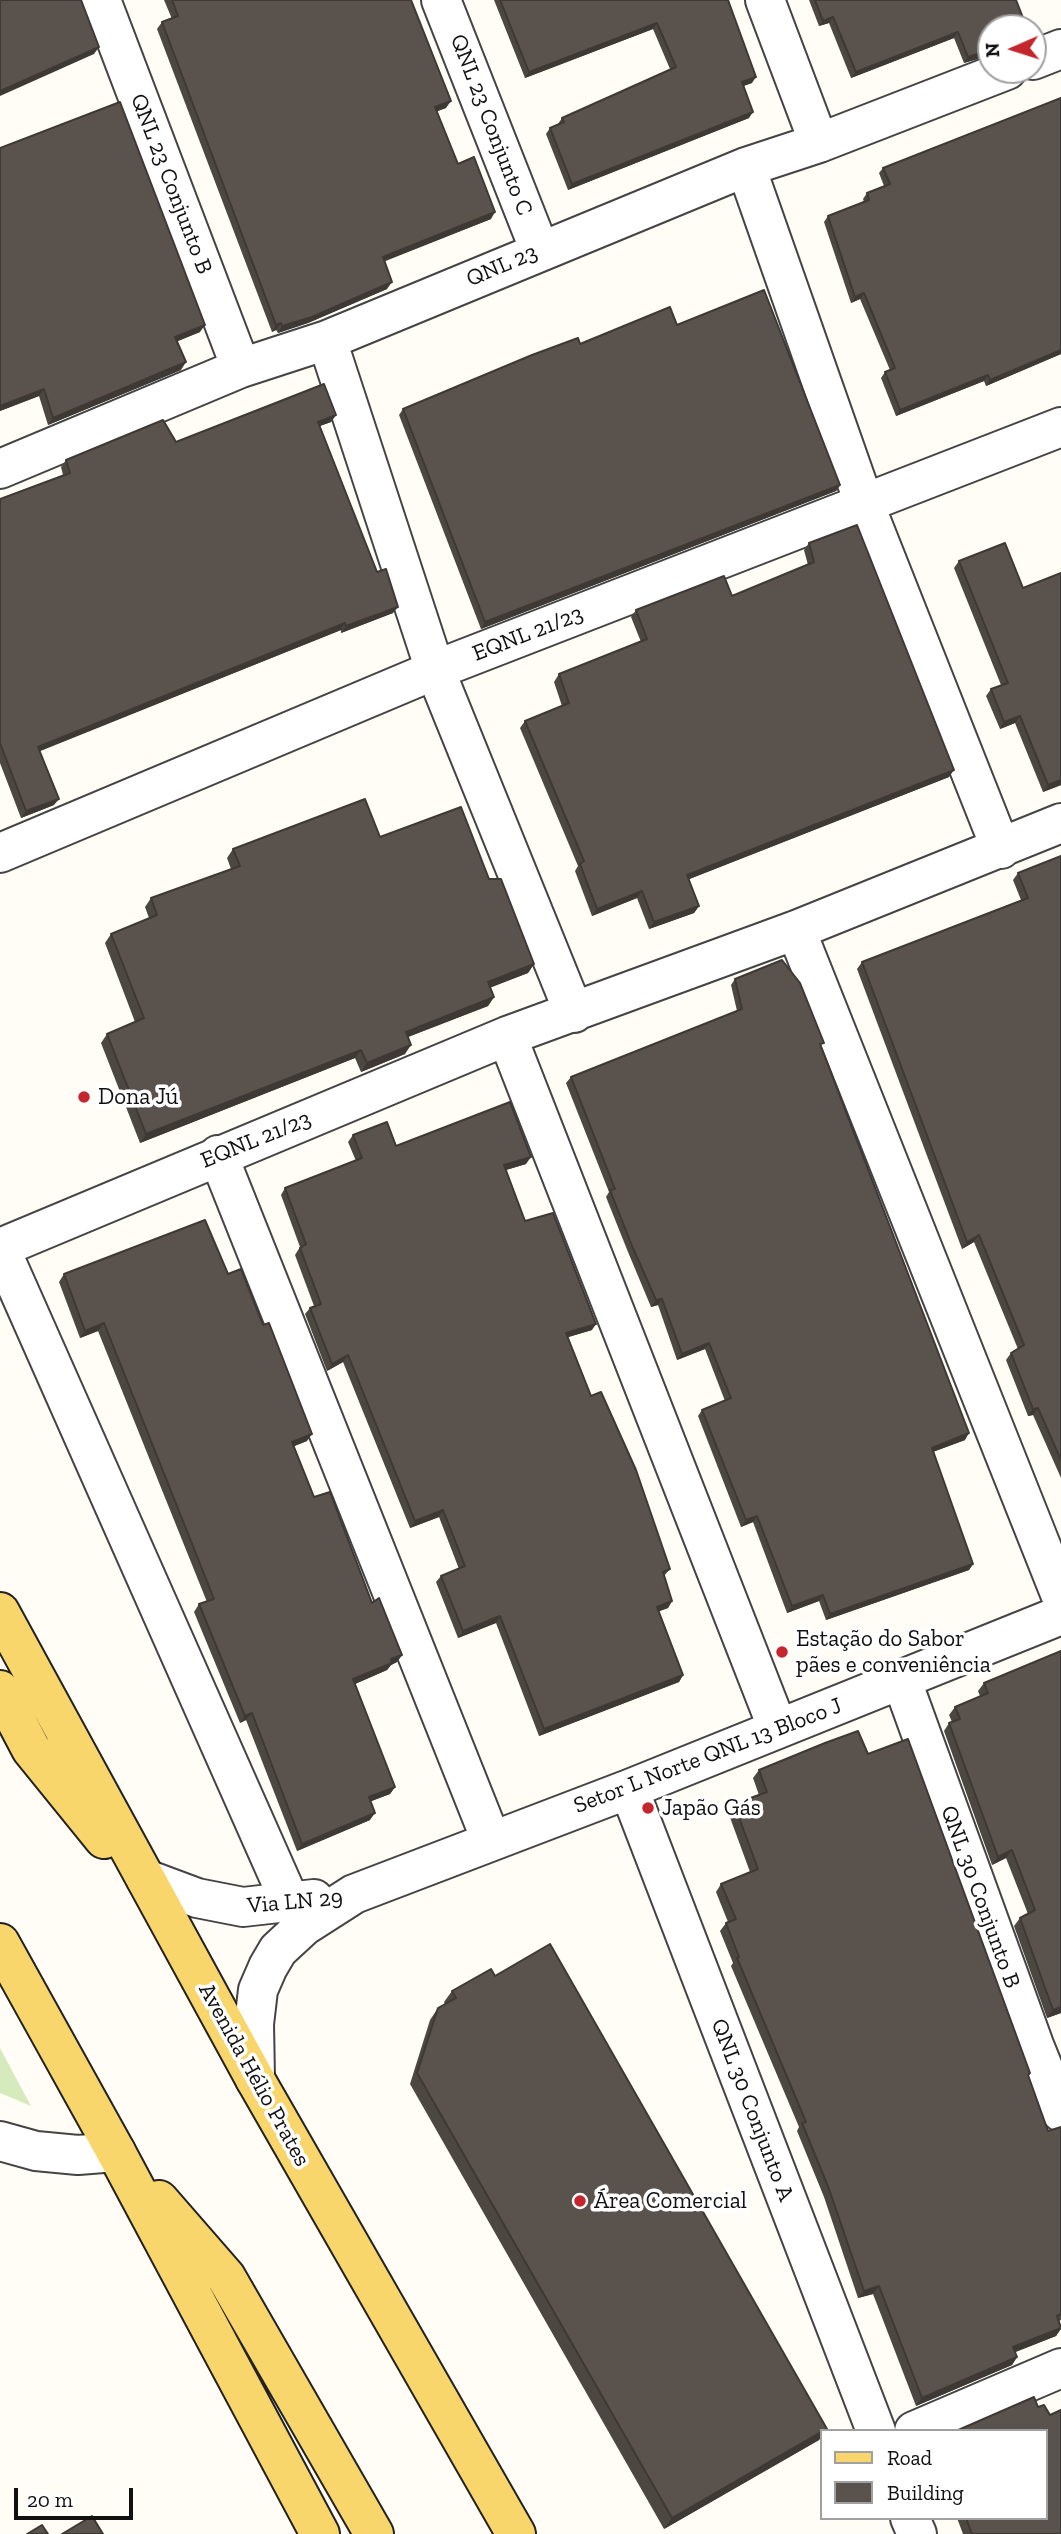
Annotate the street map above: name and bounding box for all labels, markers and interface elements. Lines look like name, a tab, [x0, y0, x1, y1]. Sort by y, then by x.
north arrow	[977, 14, 1047, 84]
street label: QNL 23 Conjunto C	[444, 31, 538, 219]
text: N	[981, 42, 1004, 58]
street label: QNL 23 Conjunto B	[124, 90, 218, 278]
street label: QNL 23	[462, 239, 542, 293]
street label: EQNL 21/23	[469, 600, 587, 668]
place label: Dona Jú	[98, 1083, 178, 1111]
marker: Dona Jú	[76, 1089, 92, 1105]
street label: EQNL 21/23	[197, 1105, 315, 1175]
place label: Estação do Sabor pães e conveniência	[796, 1625, 991, 1679]
marker: Estação do Sabor pães e conveniência	[774, 1644, 790, 1660]
street label: Setor L Norte QNL 13 Bloco J	[570, 1692, 846, 1820]
place label: Japão Gás	[662, 1794, 761, 1822]
marker: Japão Gás	[640, 1800, 656, 1816]
street label: QNL 30 Conjunto B	[934, 1802, 1026, 1992]
street label: Via LN 29	[246, 1884, 344, 1920]
street label: Avenida Hélio Prates	[192, 1979, 316, 2171]
street label: QNL 30 Conjunto A	[704, 2015, 800, 2205]
place label: Área Comercial	[594, 2187, 747, 2215]
marker: Área Comercial	[572, 2193, 588, 2209]
legend	[820, 2429, 1047, 2520]
text: Road	[887, 2445, 932, 2470]
scale bar	[18, 2474, 136, 2518]
text: Building	[887, 2480, 964, 2505]
text: 20 m	[27, 2487, 73, 2512]

